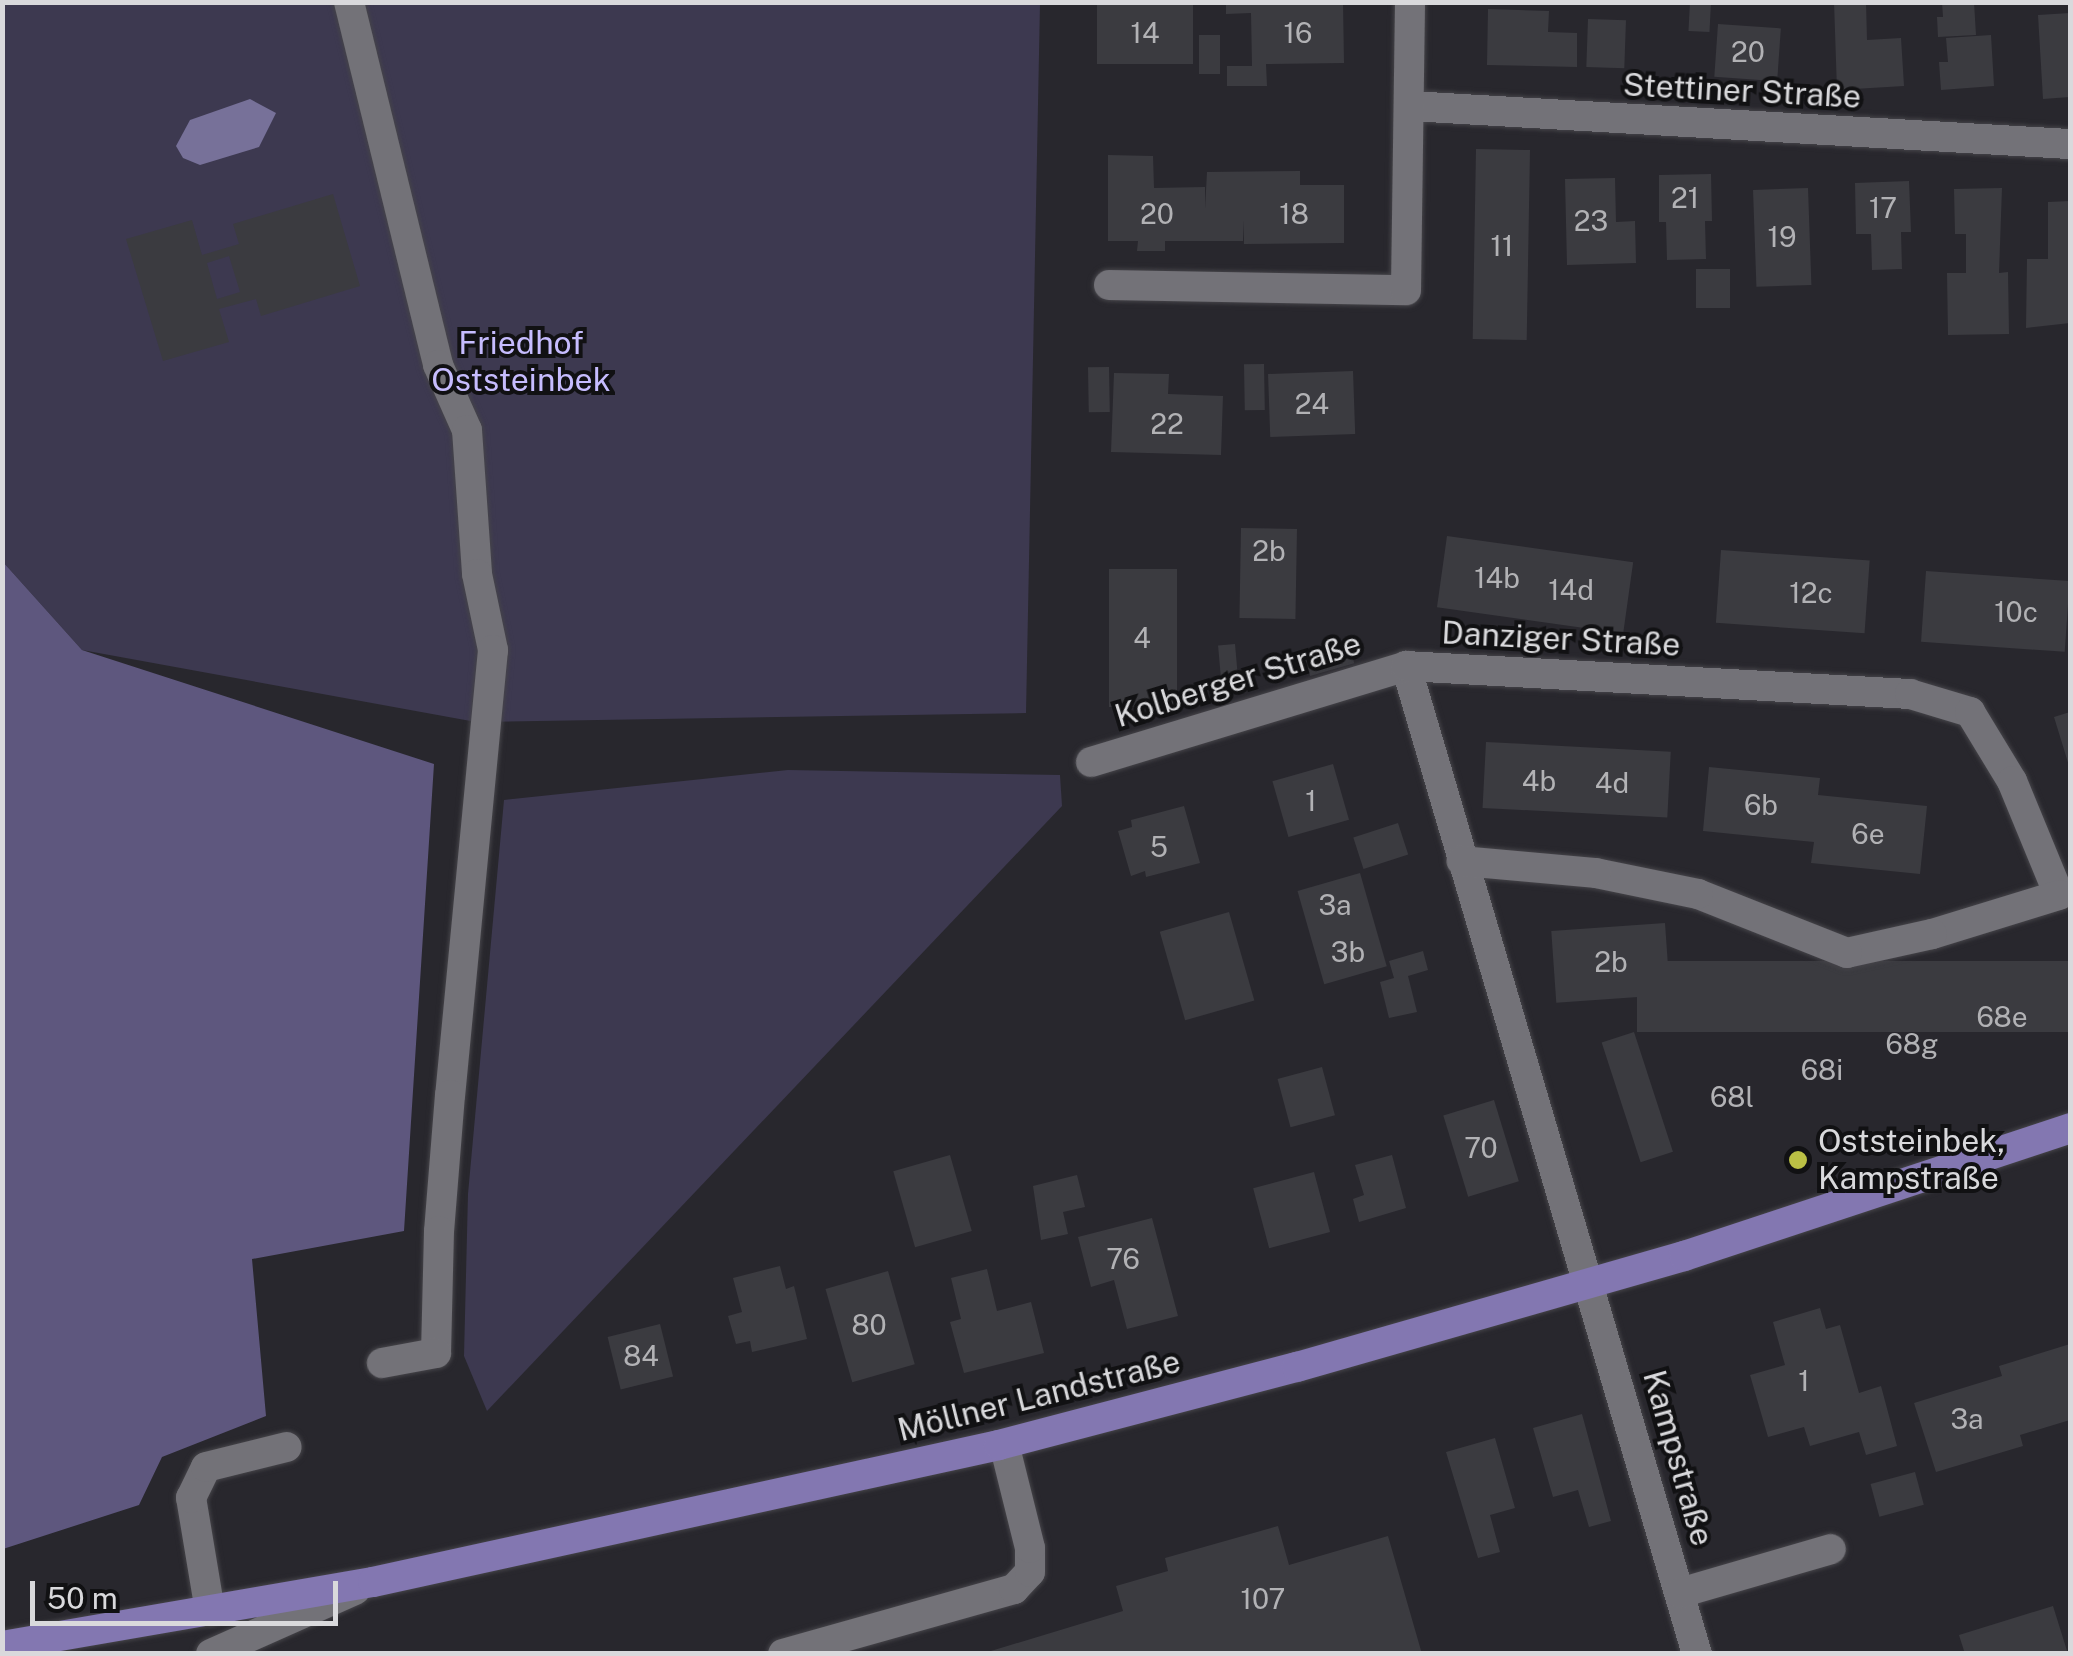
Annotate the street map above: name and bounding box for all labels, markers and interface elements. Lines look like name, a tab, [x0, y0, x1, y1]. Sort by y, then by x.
house number: 14	[1131, 16, 1159, 50]
house number: 16	[1284, 16, 1312, 50]
house number: 20	[1731, 35, 1765, 69]
street label: Stettiner Straße	[1622, 66, 1862, 116]
house number: 21	[1671, 181, 1699, 215]
house number: 17	[1869, 191, 1897, 225]
house number: 20	[1140, 197, 1174, 231]
house number: 18	[1279, 197, 1309, 231]
house number: 23	[1574, 204, 1608, 238]
house number: 19	[1768, 220, 1796, 254]
house number: 11	[1491, 229, 1513, 263]
park label: Friedhof Oststeinbek	[431, 325, 611, 400]
house number: 24	[1295, 387, 1329, 421]
house number: 22	[1150, 407, 1184, 441]
house number: 2b	[1252, 534, 1286, 568]
house number: 14b	[1474, 561, 1520, 595]
house number: 14d	[1548, 573, 1594, 607]
house number: 12c	[1789, 576, 1833, 610]
house number: 10c	[1994, 595, 2038, 629]
street label: Danziger Straße	[1441, 614, 1681, 664]
house number: 4	[1133, 621, 1151, 655]
street label: Kolberger Straße	[1110, 624, 1366, 736]
house number: 4b	[1522, 764, 1556, 798]
house number: 4d	[1595, 766, 1629, 800]
house number: 1	[1305, 784, 1317, 818]
house number: 6b	[1744, 788, 1778, 822]
house number: 6e	[1851, 817, 1885, 851]
house number: 5	[1150, 830, 1168, 864]
house number: 3a	[1318, 888, 1352, 922]
house number: 3b	[1331, 935, 1365, 969]
house number: 2b	[1594, 945, 1628, 979]
house number: 68e	[1976, 1000, 2028, 1034]
house number: 68g	[1886, 1027, 1938, 1061]
house number: 68i	[1801, 1053, 1843, 1087]
house number: 68l	[1710, 1080, 1754, 1114]
place label: Oststeinbek, Kampstraße	[1818, 1123, 2005, 1198]
house number: 70	[1464, 1131, 1498, 1165]
marker: Oststeinbek, Kampstraße	[1787, 1149, 1809, 1171]
house number: 76	[1106, 1242, 1140, 1276]
house number: 80	[851, 1308, 887, 1342]
house number: 84	[623, 1339, 659, 1373]
street label: Möllner Landstraße	[894, 1342, 1184, 1450]
house number: 1	[1798, 1364, 1810, 1398]
street label: Kampstraße	[1635, 1366, 1721, 1550]
house number: 3a	[1950, 1402, 1984, 1436]
scale bar	[35, 1561, 342, 1623]
text: 50 m	[47, 1580, 118, 1616]
house number: 107	[1241, 1582, 1285, 1616]

